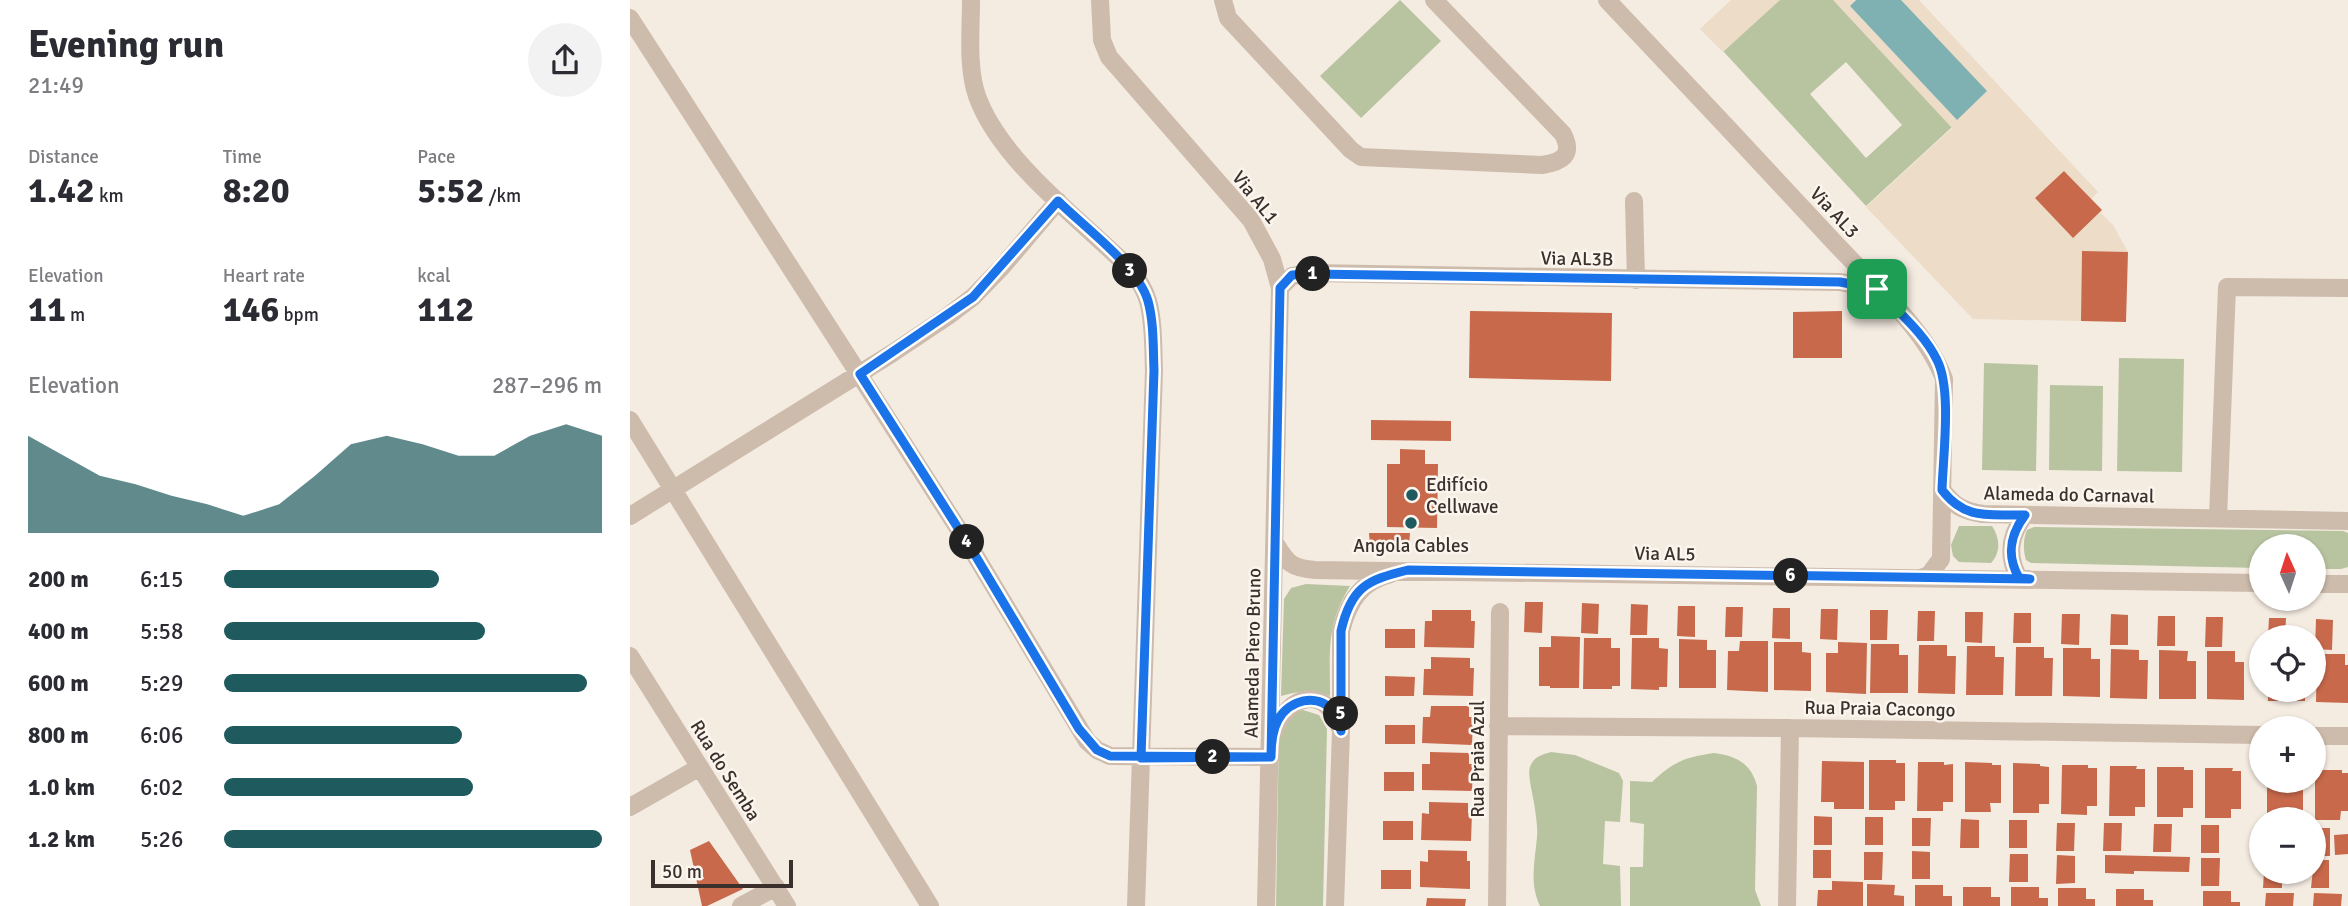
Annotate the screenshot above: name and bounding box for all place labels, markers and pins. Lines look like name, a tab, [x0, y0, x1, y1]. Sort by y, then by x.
pin: 3	[1112, 254, 1148, 288]
pin: 1	[1296, 256, 1330, 292]
pin	[1847, 259, 1907, 319]
place label: Edifício Cellwave	[1426, 473, 1498, 519]
marker: Edifício Cellwave	[1404, 487, 1420, 503]
marker: Angola Cables	[1403, 515, 1419, 531]
pin: 4	[950, 524, 984, 560]
place label: Angola Cables	[1353, 534, 1469, 558]
pin: 6	[1774, 558, 1808, 594]
pin: 5	[1324, 696, 1358, 732]
pin: 2	[1196, 740, 1230, 774]

